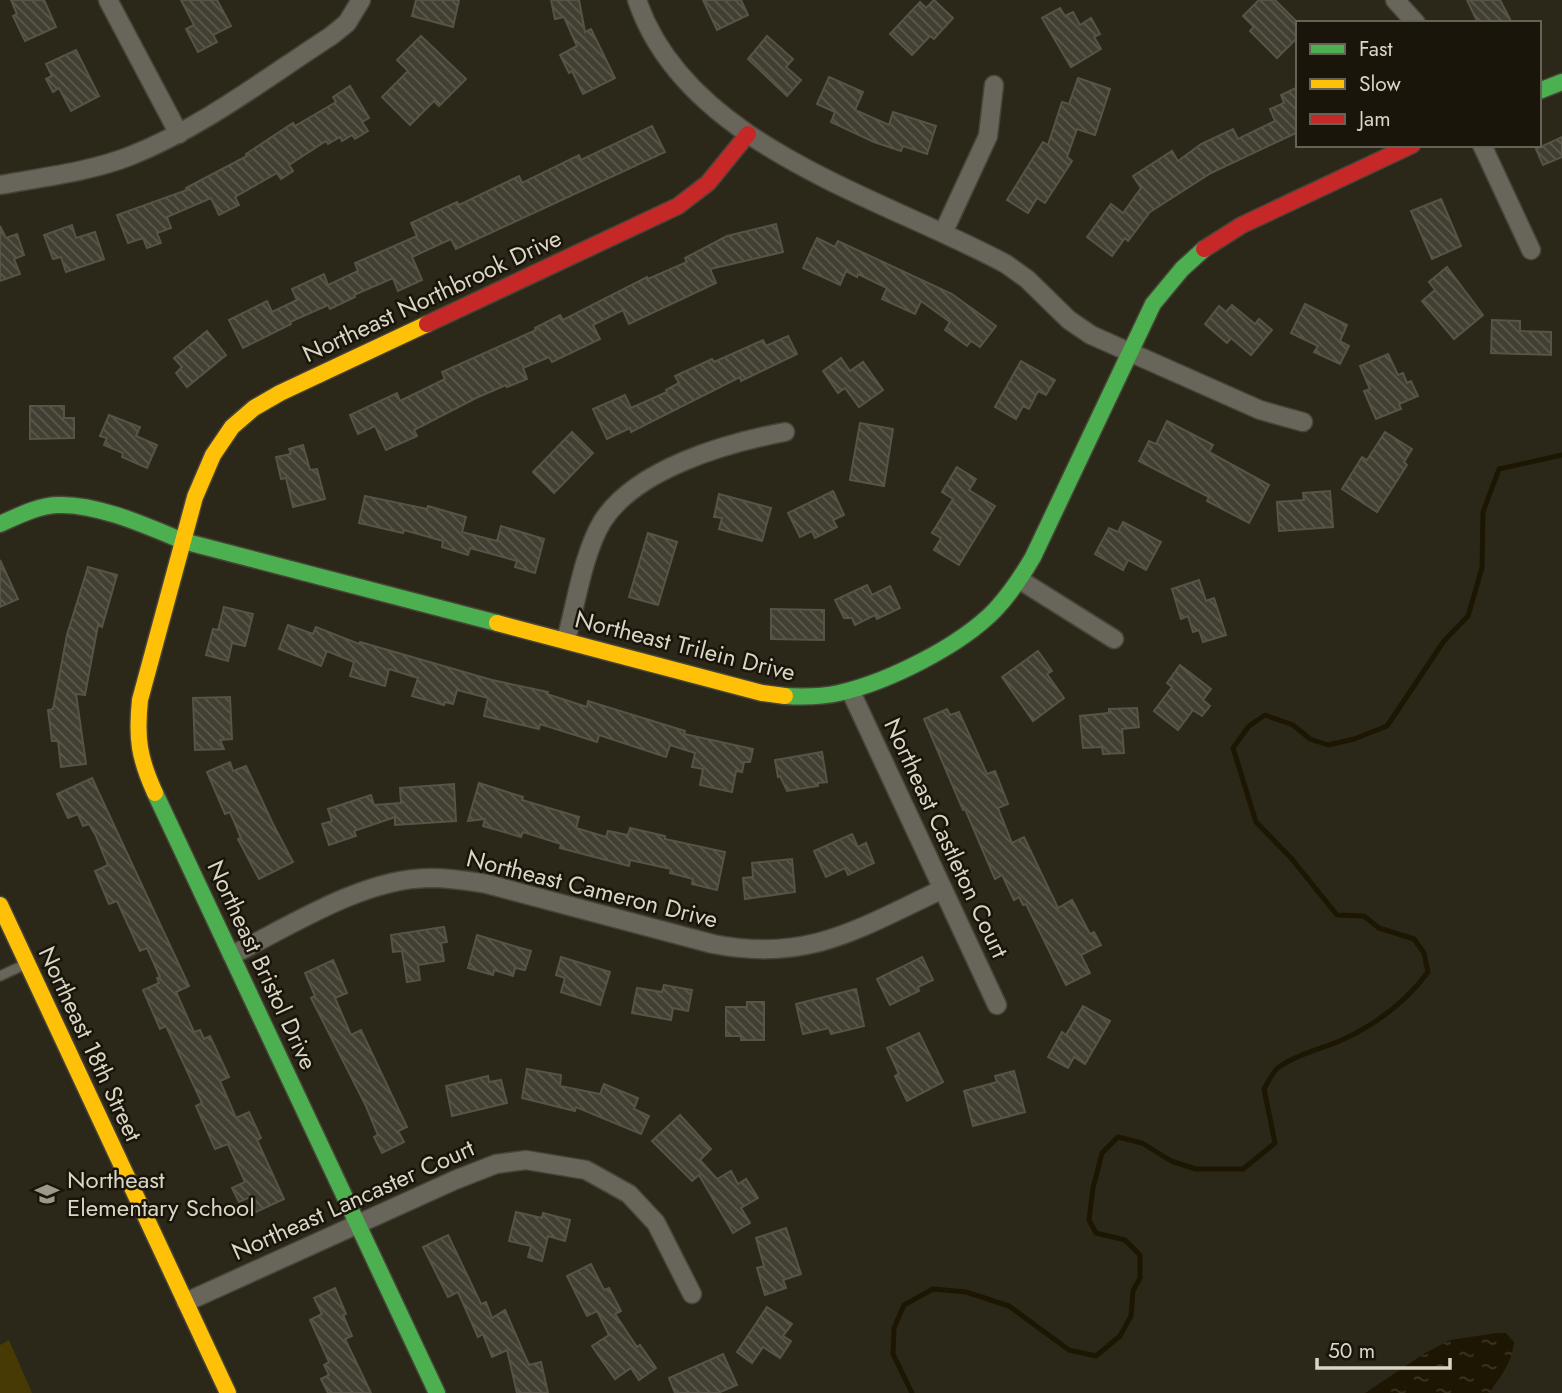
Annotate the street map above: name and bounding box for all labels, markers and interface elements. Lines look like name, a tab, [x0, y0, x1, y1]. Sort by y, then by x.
legend	[1296, 21, 1541, 147]
text: Fast	[1359, 34, 1392, 64]
text: Slow	[1359, 69, 1401, 99]
text: Jam	[1356, 104, 1391, 134]
street label: Northeast Northbrook Drive	[297, 220, 567, 371]
street label: Northeast Trilein Drive	[571, 601, 799, 690]
street label: Northeast Castleton Court	[875, 712, 1018, 964]
street label: Northeast Cameron Drive	[463, 840, 722, 937]
street label: Northeast Bristol Drive	[199, 854, 326, 1075]
street label: Northeast 18th Street	[30, 941, 151, 1147]
street label: Northeast Lancaster Court	[226, 1130, 480, 1269]
place label: Northeast Elementary School	[67, 1162, 255, 1225]
school or university icon: Northeast Elementary School	[33, 1180, 61, 1208]
scale bar	[1317, 1326, 1450, 1370]
text: 50 m	[1328, 1336, 1375, 1366]

